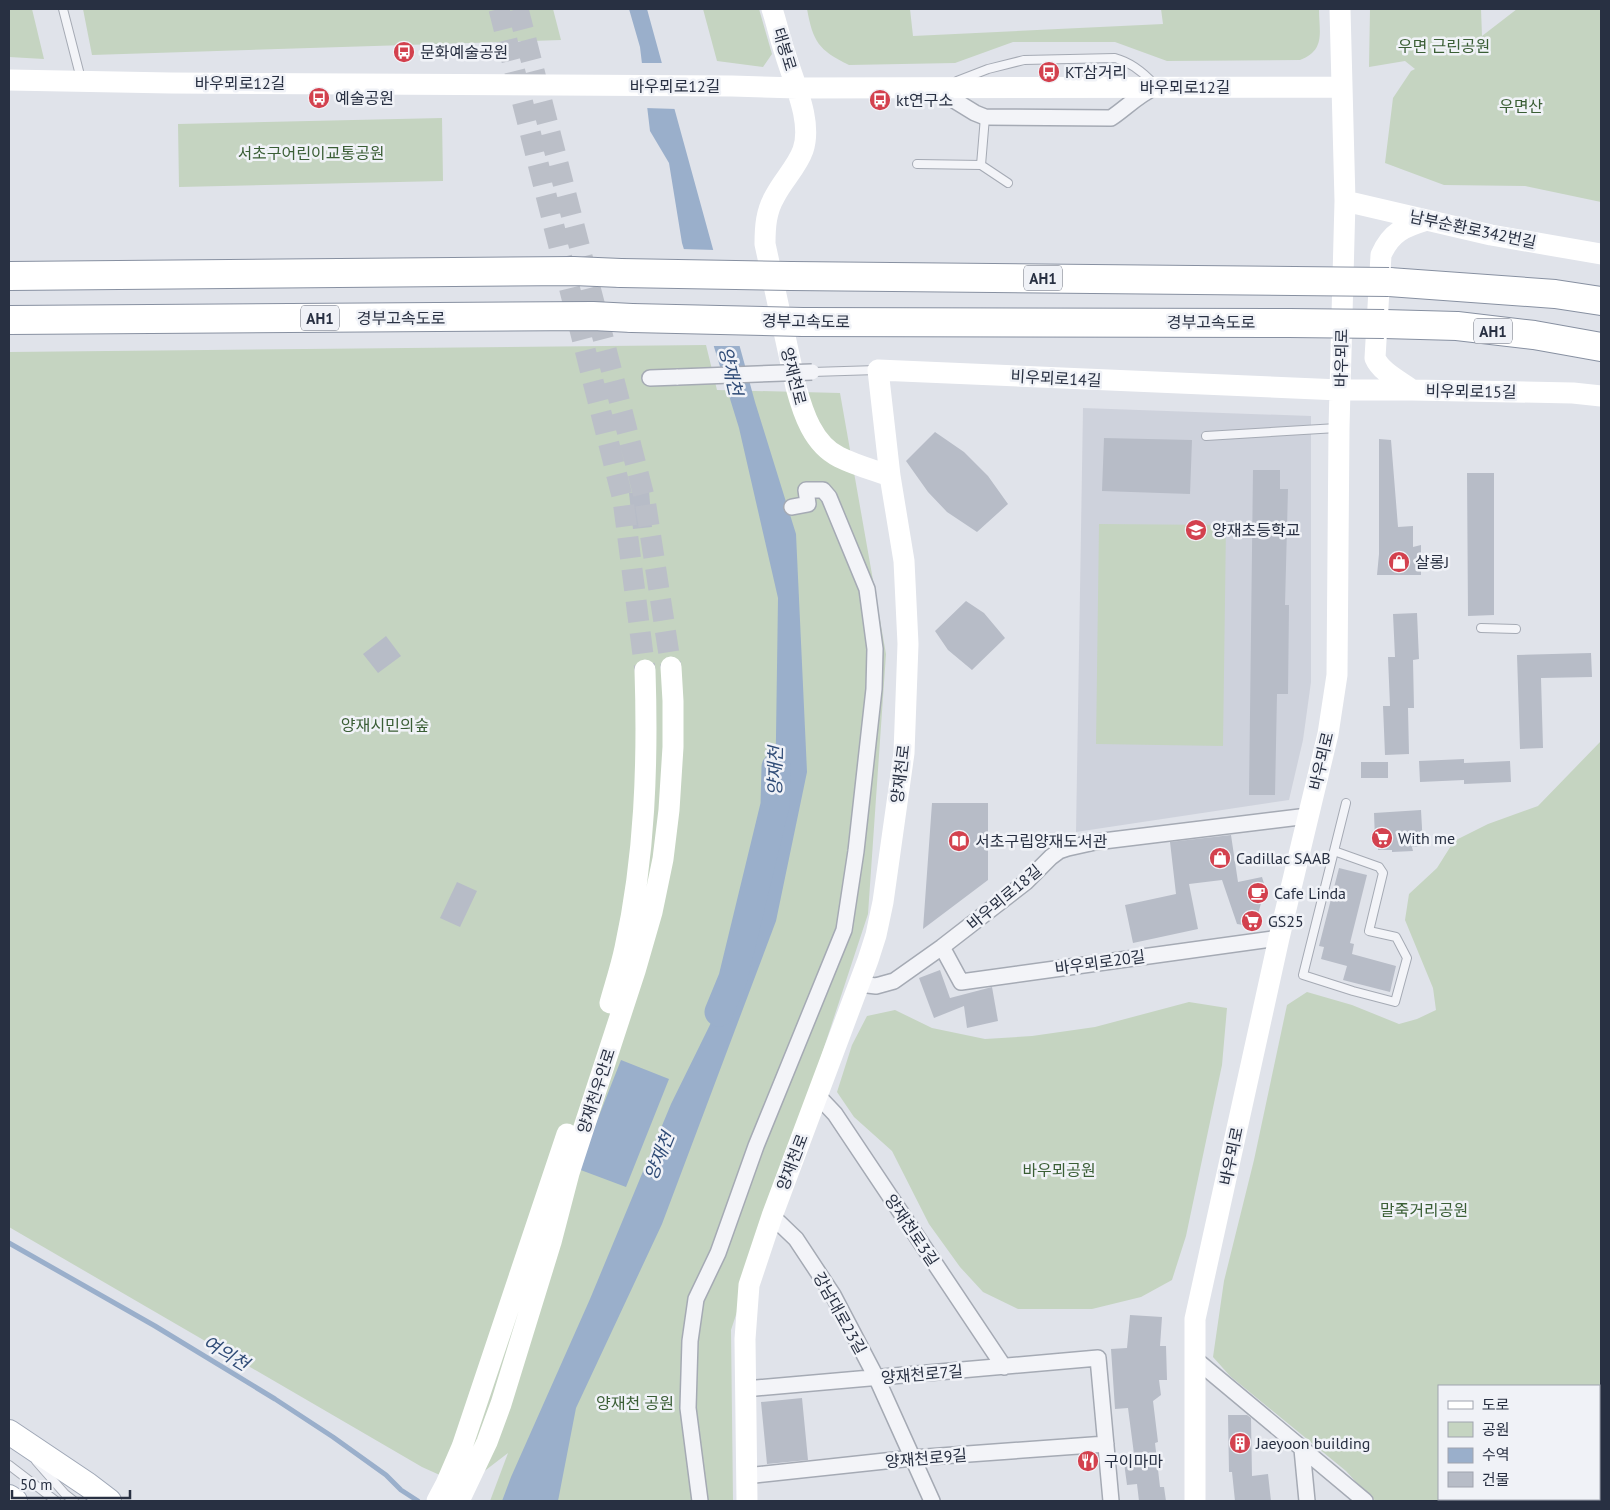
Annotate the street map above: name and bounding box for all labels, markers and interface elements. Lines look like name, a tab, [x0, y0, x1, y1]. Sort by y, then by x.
street label: 태봉로	[769, 25, 801, 73]
park label: 우면 근린공원	[1398, 36, 1490, 56]
bus stop icon: 문화예술공원	[392, 40, 416, 64]
place label: 문화예술공원	[420, 42, 508, 62]
bus stop icon: KT삼거리	[1037, 60, 1061, 84]
place label: KT삼거리	[1065, 62, 1127, 82]
street label: 바우뫼로12길	[194, 73, 286, 93]
street label: 바우뫼로12길	[629, 76, 721, 96]
street label: 바우뫼로12길	[1139, 77, 1231, 97]
bus stop icon: 예술공원	[307, 86, 331, 110]
place label: 예술공원	[335, 88, 394, 108]
bus stop icon: kt연구소	[868, 88, 892, 112]
place label: kt연구소	[896, 90, 953, 110]
park label: 우면산	[1499, 96, 1543, 116]
park label: 서초구어린이교통공원	[237, 143, 385, 163]
street label: 남부순환로342번길	[1408, 206, 1538, 252]
road number: AH1	[1024, 266, 1062, 290]
road number: AH1	[301, 306, 339, 330]
street label: 경부고속도로	[357, 308, 445, 328]
street label: 경부고속도로	[762, 310, 851, 332]
street label: 경부고속도로	[1167, 312, 1255, 332]
road number: AH1	[1474, 318, 1512, 344]
street label: 바우뫼로	[1330, 328, 1352, 388]
water label: 양재천	[714, 344, 748, 400]
street label: 양재천로	[777, 345, 811, 407]
street label: 비우뫼로14길	[1010, 366, 1102, 390]
street label: 비우뫼로15길	[1425, 380, 1517, 402]
school or university icon: 양재초등학교	[1184, 518, 1208, 542]
place label: 양재초등학교	[1212, 520, 1300, 540]
shop icon: 살롱J	[1387, 550, 1411, 574]
place label: 살롱J	[1415, 552, 1449, 572]
park label: 양재시민의숲	[341, 715, 429, 735]
street label: 바우뫼로	[1305, 730, 1337, 792]
street label: 양재천로	[886, 743, 914, 804]
water label: 양재천	[763, 744, 787, 796]
supermarket icon: With me	[1370, 826, 1394, 850]
place label: With me	[1398, 828, 1455, 848]
library icon: 서초구립양재도서관	[947, 829, 971, 853]
place label: 서초구립양재도서관	[975, 831, 1108, 851]
shop icon: Cadillac SAAB	[1208, 846, 1232, 870]
place label: Cadillac SAAB	[1236, 848, 1331, 868]
street label: 바우뫼로18길	[963, 860, 1045, 934]
cafe icon: Cafe Linda	[1246, 881, 1270, 905]
place label: Cafe Linda	[1274, 883, 1346, 903]
supermarket icon: GS25	[1240, 909, 1264, 933]
place label: GS25	[1268, 911, 1304, 931]
street label: 바우뫼로20길	[1054, 946, 1146, 978]
street label: 양재천우안로	[573, 1046, 619, 1136]
street label: 바우뫼로	[1215, 1125, 1247, 1187]
water label: 양재천	[639, 1126, 680, 1183]
street label: 양재천로	[772, 1131, 812, 1193]
park label: 바우뫼공원	[1022, 1160, 1096, 1180]
street label: 양재천로3길	[881, 1190, 943, 1270]
park label: 말죽거리공원	[1380, 1200, 1468, 1220]
street label: 강남대로23길	[809, 1268, 871, 1358]
water label: 여의천	[199, 1330, 255, 1377]
street label: 양재천로7길	[880, 1360, 964, 1388]
legend	[1438, 1385, 1600, 1500]
park label: 양재천 공원	[596, 1393, 674, 1413]
text: 도로	[1482, 1395, 1510, 1414]
text: 공원	[1482, 1420, 1510, 1439]
building icon: Jaeyoon building	[1228, 1431, 1252, 1455]
place label: Jaeyoon building	[1255, 1433, 1370, 1453]
street label: 양재천로9길	[884, 1444, 968, 1472]
text: 수역	[1482, 1445, 1510, 1464]
restaurant icon: 구이마마	[1076, 1449, 1100, 1473]
place label: 구이마마	[1104, 1451, 1163, 1471]
scale bar	[12, 1468, 130, 1500]
text: 건물	[1482, 1470, 1510, 1489]
text: 50 m	[20, 1475, 53, 1494]

